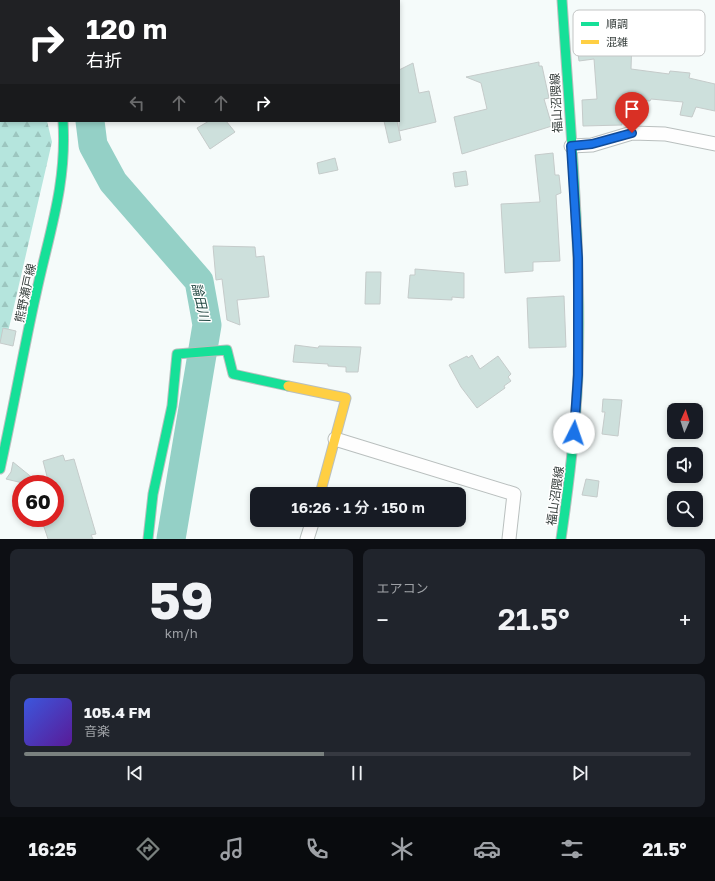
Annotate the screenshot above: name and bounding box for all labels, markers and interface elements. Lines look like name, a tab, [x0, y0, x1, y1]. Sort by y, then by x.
legend	[573, 10, 705, 56]
text: 120 m	[86, 12, 167, 45]
icon: right	[20, 16, 72, 68]
text: 順調	[606, 17, 628, 30]
text: 混雑	[606, 35, 628, 48]
text: 右折	[86, 49, 122, 71]
street label: 福山沼隈線	[547, 73, 565, 133]
icon: left	[126, 92, 148, 114]
icon: ahead	[168, 92, 190, 114]
icon: ahead	[210, 92, 232, 114]
icon: right	[252, 92, 274, 114]
pin	[615, 92, 649, 133]
icon: arrive	[621, 98, 643, 120]
street label: 熊野瀬戸線	[11, 262, 39, 324]
water label: 論田川	[189, 281, 214, 325]
north arrow	[667, 403, 703, 439]
map controls	[667, 403, 703, 527]
position arrow	[553, 412, 595, 454]
button: sound	[667, 447, 703, 483]
street label: 福山沼隈線	[543, 465, 567, 527]
speed limit sign: 60	[12, 475, 64, 527]
button: search	[667, 491, 703, 527]
text: 16:26 · 1 分 · 150 m	[291, 498, 425, 516]
text: 59	[149, 568, 214, 630]
text: エアコン	[377, 580, 429, 596]
text: 21.5°	[498, 601, 570, 637]
text: −	[377, 606, 389, 633]
text: +	[679, 606, 691, 633]
text: km/h	[165, 625, 198, 641]
text: 105.4 FM	[84, 703, 151, 721]
text: 音楽	[84, 723, 110, 739]
icon: previous	[124, 762, 146, 784]
icon: pause	[346, 762, 368, 784]
icon: next	[569, 762, 591, 784]
icon: directions	[134, 835, 162, 863]
icon: music	[218, 835, 246, 863]
icon: phone	[303, 835, 331, 863]
icon: climate	[388, 835, 416, 863]
icon: car	[473, 835, 501, 863]
icon: filters	[558, 835, 586, 863]
text: 16:25	[28, 838, 77, 860]
text: 21.5°	[643, 838, 687, 860]

